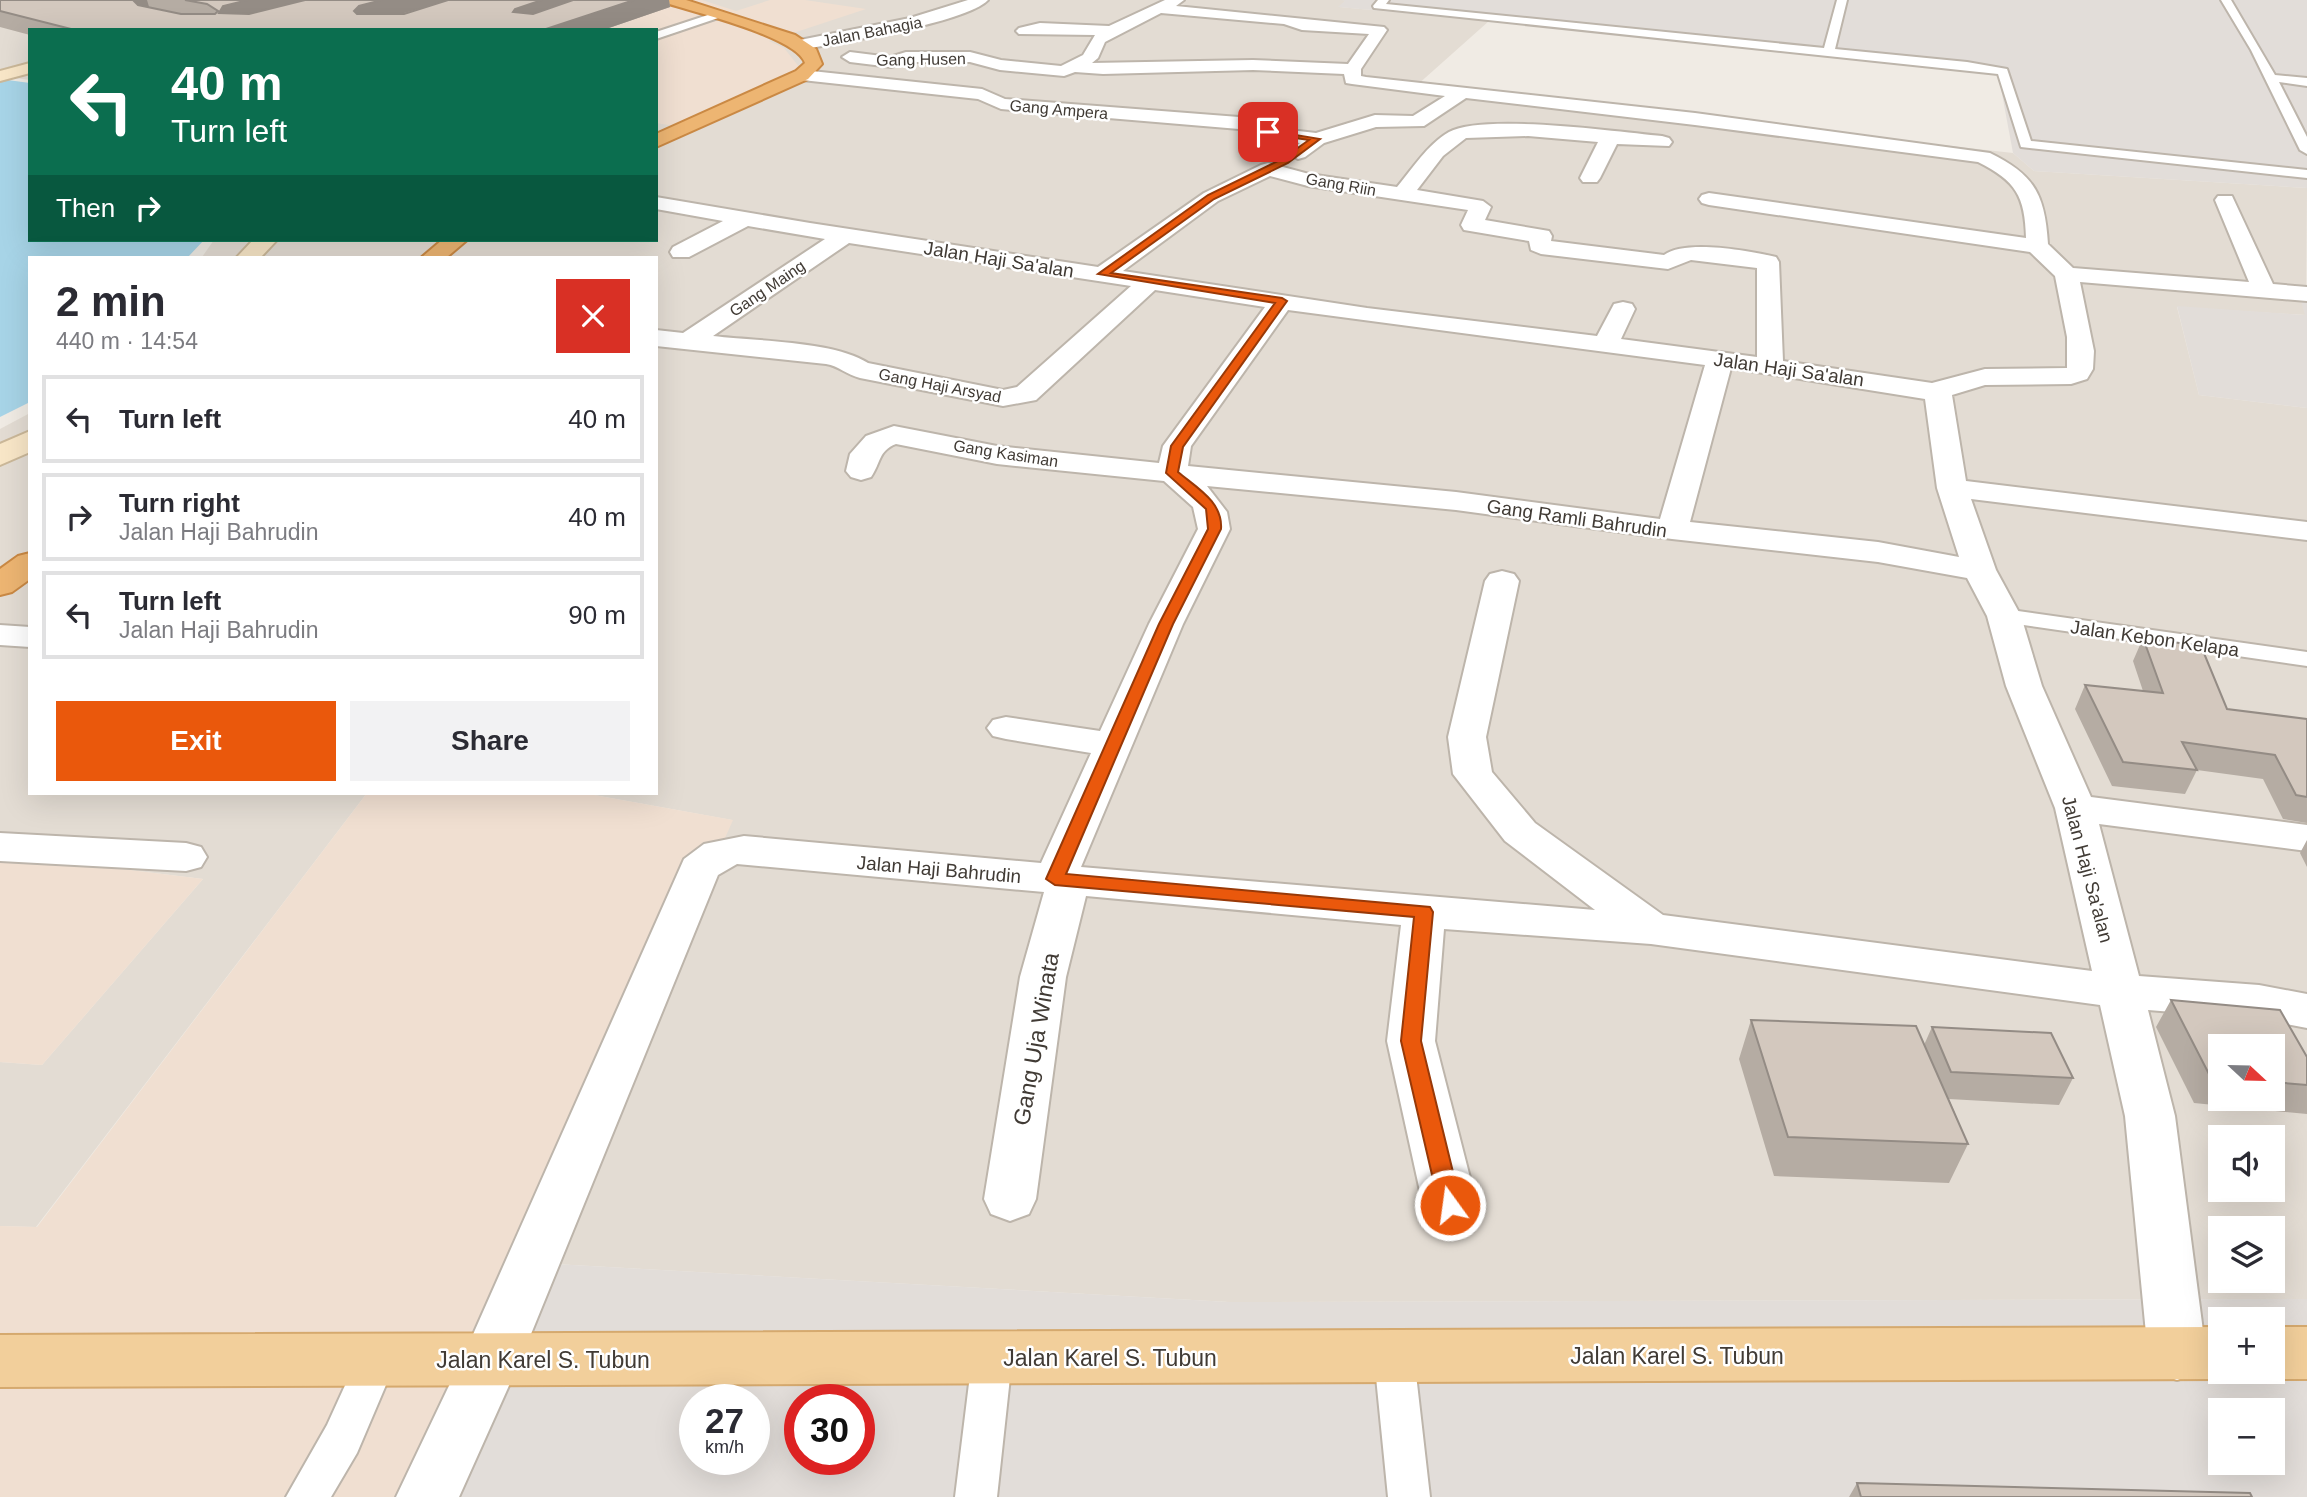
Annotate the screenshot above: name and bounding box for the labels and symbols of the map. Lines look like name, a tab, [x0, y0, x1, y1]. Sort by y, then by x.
street label: Jalan Bahagia	[821, 13, 924, 50]
street label: Gang Husen	[876, 50, 966, 69]
street label: Gang Ampera	[1009, 97, 1109, 122]
pin	[1238, 102, 1298, 162]
street label: Gang Riin	[1304, 170, 1377, 199]
street label: Jalan Haji Sa'alan	[922, 237, 1075, 282]
street label: Gang Maing	[726, 257, 808, 320]
street label: Jalan Haji Sa'alan	[1712, 349, 1865, 390]
street label: Gang Haji Arsyad	[877, 365, 1003, 406]
street label: Gang Kasiman	[952, 437, 1060, 470]
street label: Gang Ramli Bahrudin	[1486, 495, 1668, 542]
street label: Jalan Kebon Kelapa	[2069, 616, 2241, 661]
street label: Jalan Haji Sa'alan	[2058, 793, 2117, 945]
street label: Jalan Haji Bahrudin	[856, 852, 1022, 887]
street label: Gang Uja Winata	[1008, 950, 1064, 1127]
north arrow	[2208, 1034, 2286, 1111]
position arrow	[1413, 1168, 1487, 1242]
street label: Jalan Karel S. Tubun	[1570, 1343, 1784, 1369]
street label: Jalan Karel S. Tubun	[1003, 1345, 1217, 1371]
street label: Jalan Karel S. Tubun	[436, 1347, 650, 1373]
speed limit sign: 30	[784, 1384, 875, 1475]

